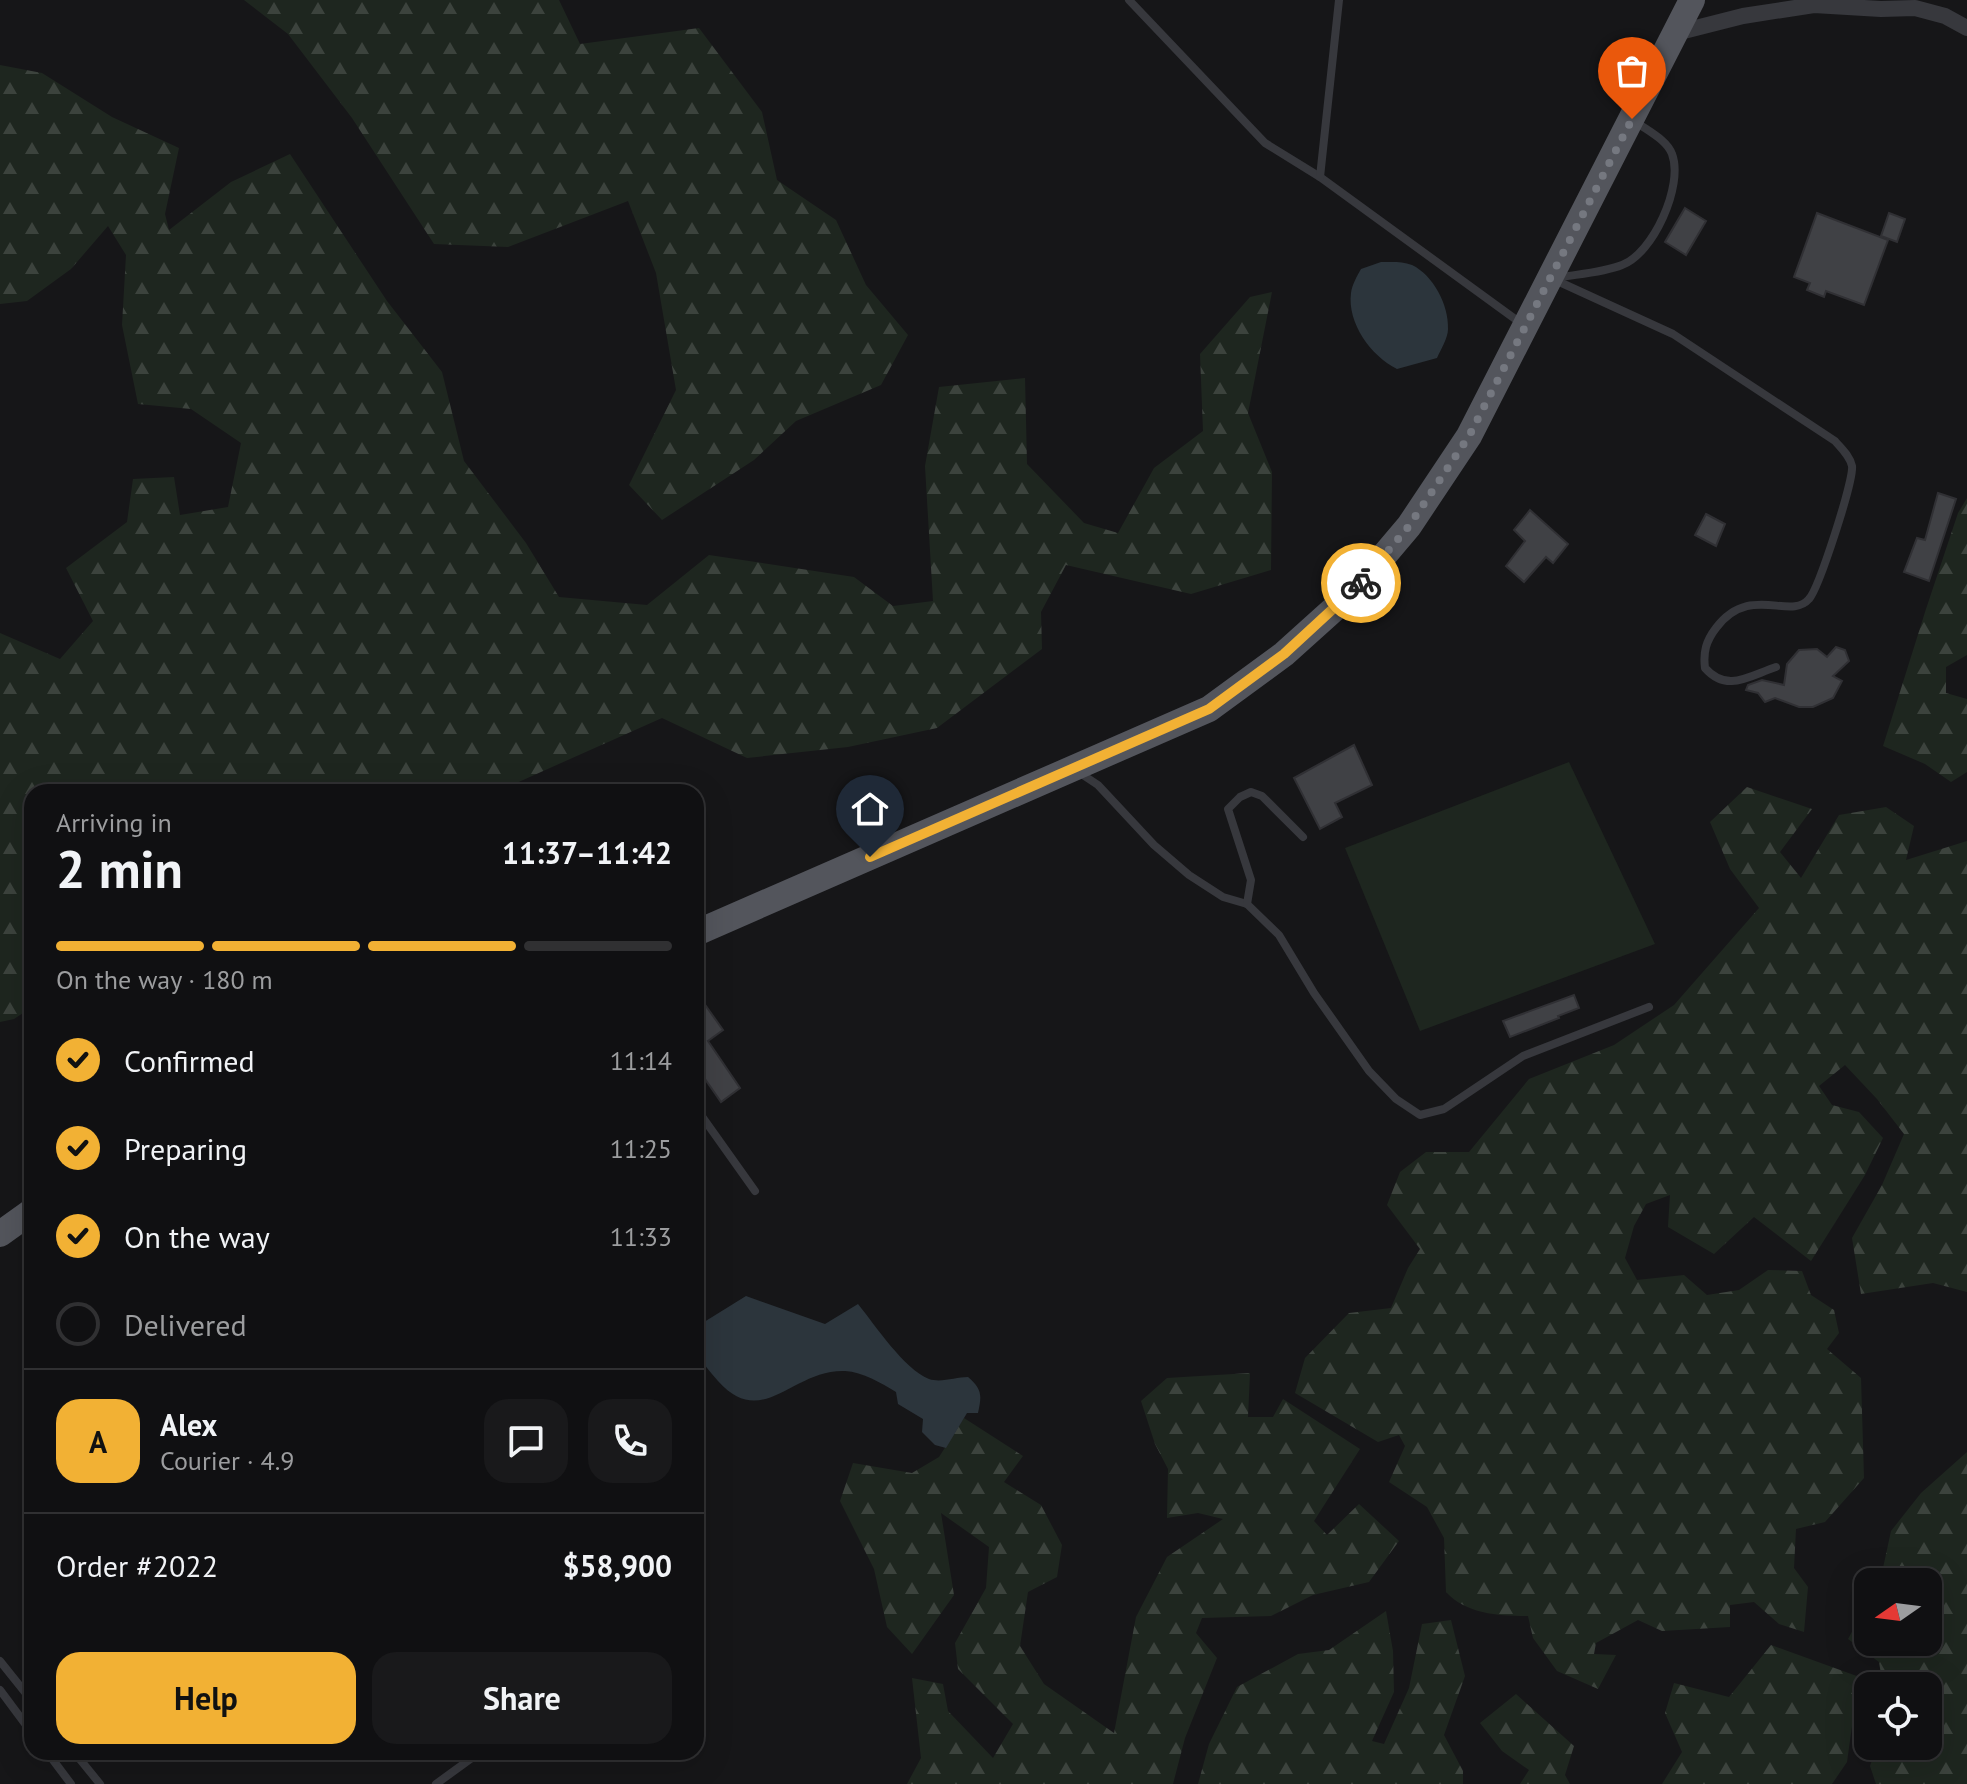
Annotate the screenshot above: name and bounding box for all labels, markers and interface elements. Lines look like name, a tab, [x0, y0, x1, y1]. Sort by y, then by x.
pin	[1598, 37, 1666, 119]
icon: bag	[1610, 49, 1654, 93]
courier	[1321, 543, 1401, 623]
icon: bike	[1339, 561, 1383, 605]
pin	[836, 775, 904, 857]
icon: home	[848, 787, 892, 831]
text: Arriving in	[56, 806, 172, 839]
text: 11:37–11:42	[502, 833, 672, 872]
text: 2 min	[56, 835, 183, 902]
text: On the way · 180 m	[56, 963, 273, 996]
icon: check	[56, 1038, 100, 1082]
text: Confirmed	[124, 1041, 255, 1080]
text: 11:14	[610, 1044, 672, 1077]
icon: check	[56, 1126, 100, 1170]
text: Preparing	[124, 1129, 247, 1168]
text: 11:25	[610, 1132, 672, 1165]
icon: check	[56, 1214, 100, 1258]
text: On the way	[124, 1217, 270, 1256]
text: 11:33	[610, 1220, 672, 1253]
text: Delivered	[124, 1305, 247, 1344]
button: chat	[484, 1399, 568, 1483]
button: phone	[588, 1399, 672, 1483]
text: Alex	[160, 1405, 217, 1444]
text: A	[89, 1422, 107, 1461]
text: Courier · 4.9	[160, 1444, 294, 1477]
text: Order #2022	[56, 1546, 218, 1585]
text: $58,900	[562, 1546, 672, 1585]
north arrow	[1854, 1568, 1942, 1656]
map controls	[1854, 1568, 1942, 1760]
button: Help	[56, 1652, 356, 1744]
button: Share	[372, 1652, 672, 1744]
button: locate	[1854, 1672, 1942, 1760]

